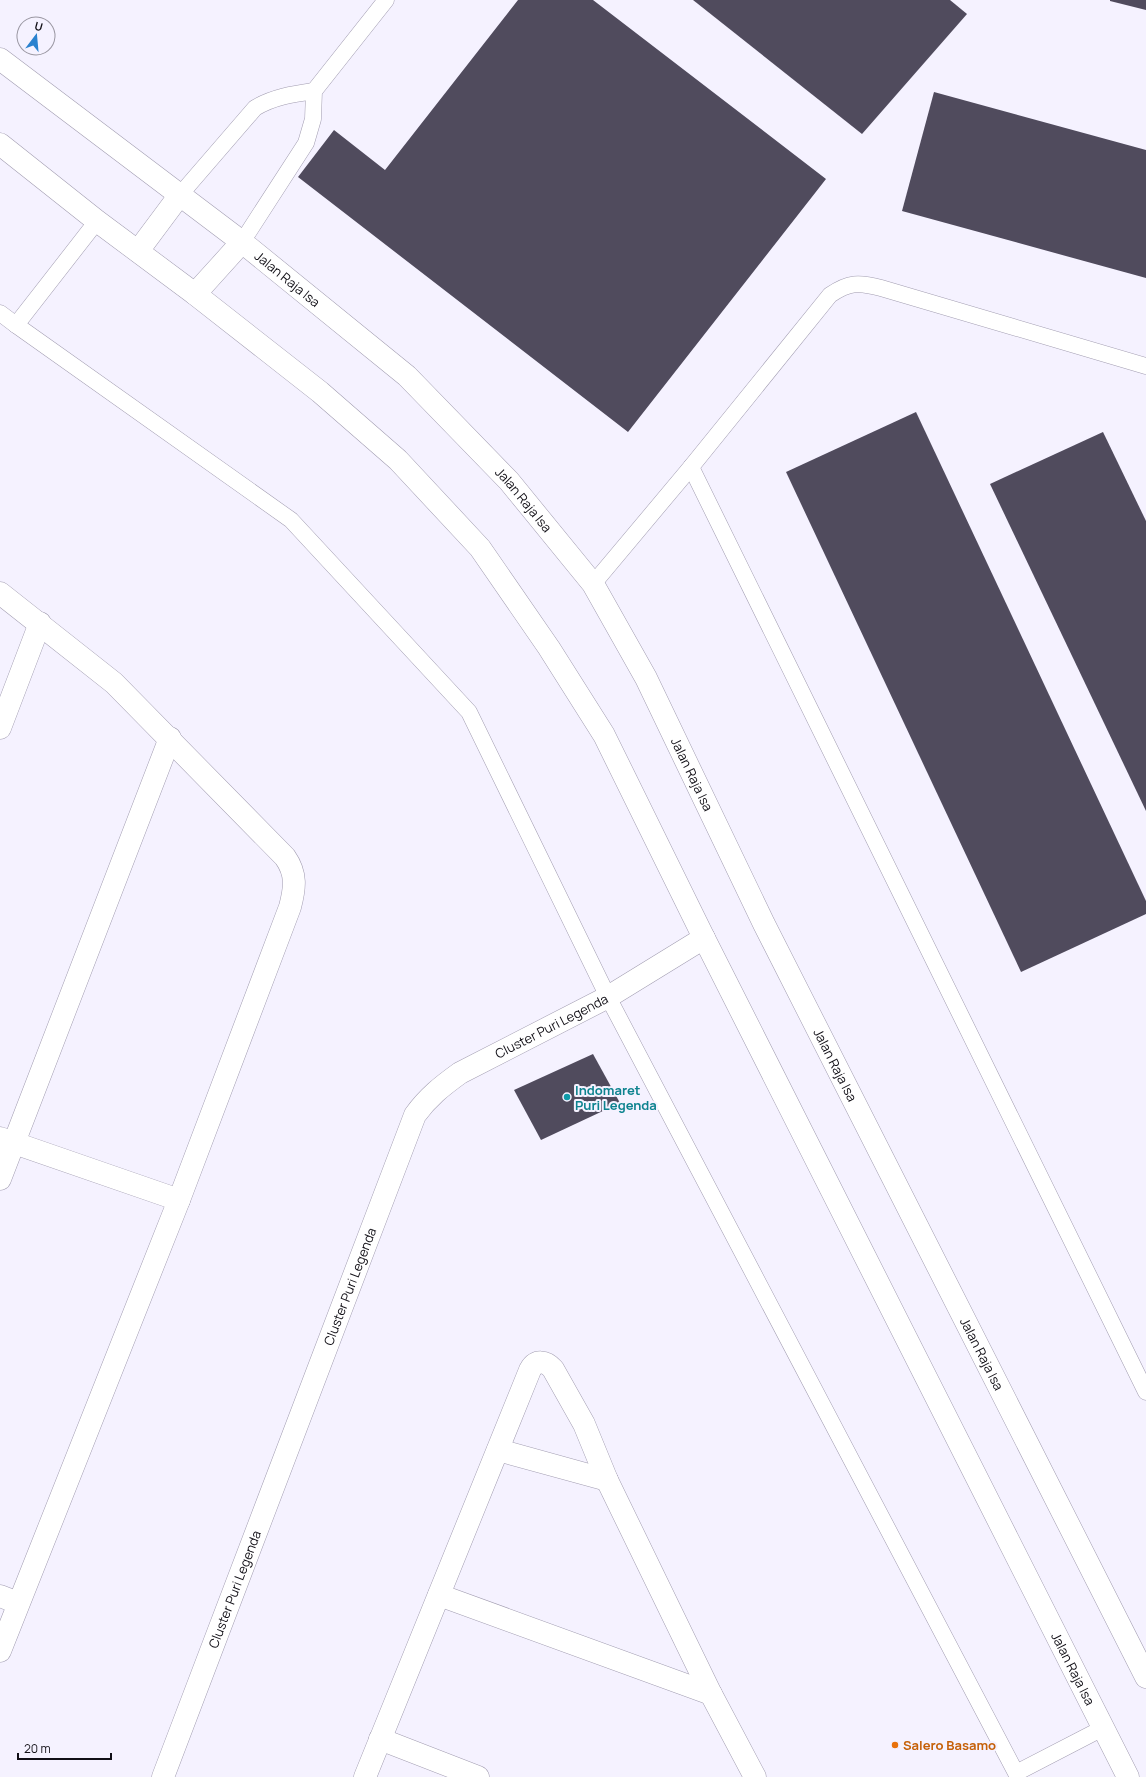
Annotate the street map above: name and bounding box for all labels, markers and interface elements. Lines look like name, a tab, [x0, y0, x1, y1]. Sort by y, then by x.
north arrow	[16, 16, 56, 56]
text: U	[33, 18, 45, 34]
street label: Jalan Raja Isa	[251, 247, 324, 311]
street label: Jalan Raja Isa	[491, 463, 556, 536]
street label: Jalan Raja Isa	[667, 735, 718, 814]
street label: Cluster Puri Legenda	[492, 990, 611, 1063]
street label: Jalan Raja Isa	[809, 1025, 861, 1104]
place label: Indomaret Puri Legenda	[575, 1081, 657, 1114]
marker: Indomaret Puri Legenda	[562, 1092, 572, 1102]
street label: Cluster Puri Legenda	[319, 1225, 380, 1348]
street label: Jalan Raja Isa	[956, 1314, 1008, 1393]
street label: Cluster Puri Legenda	[204, 1528, 265, 1651]
street label: Jalan Raja Isa	[1047, 1629, 1099, 1708]
scale bar	[18, 1735, 111, 1761]
place label: Salero Basamo	[903, 1736, 996, 1754]
text: 20 m	[24, 1740, 51, 1757]
marker: Salero Basamo	[890, 1740, 900, 1750]

